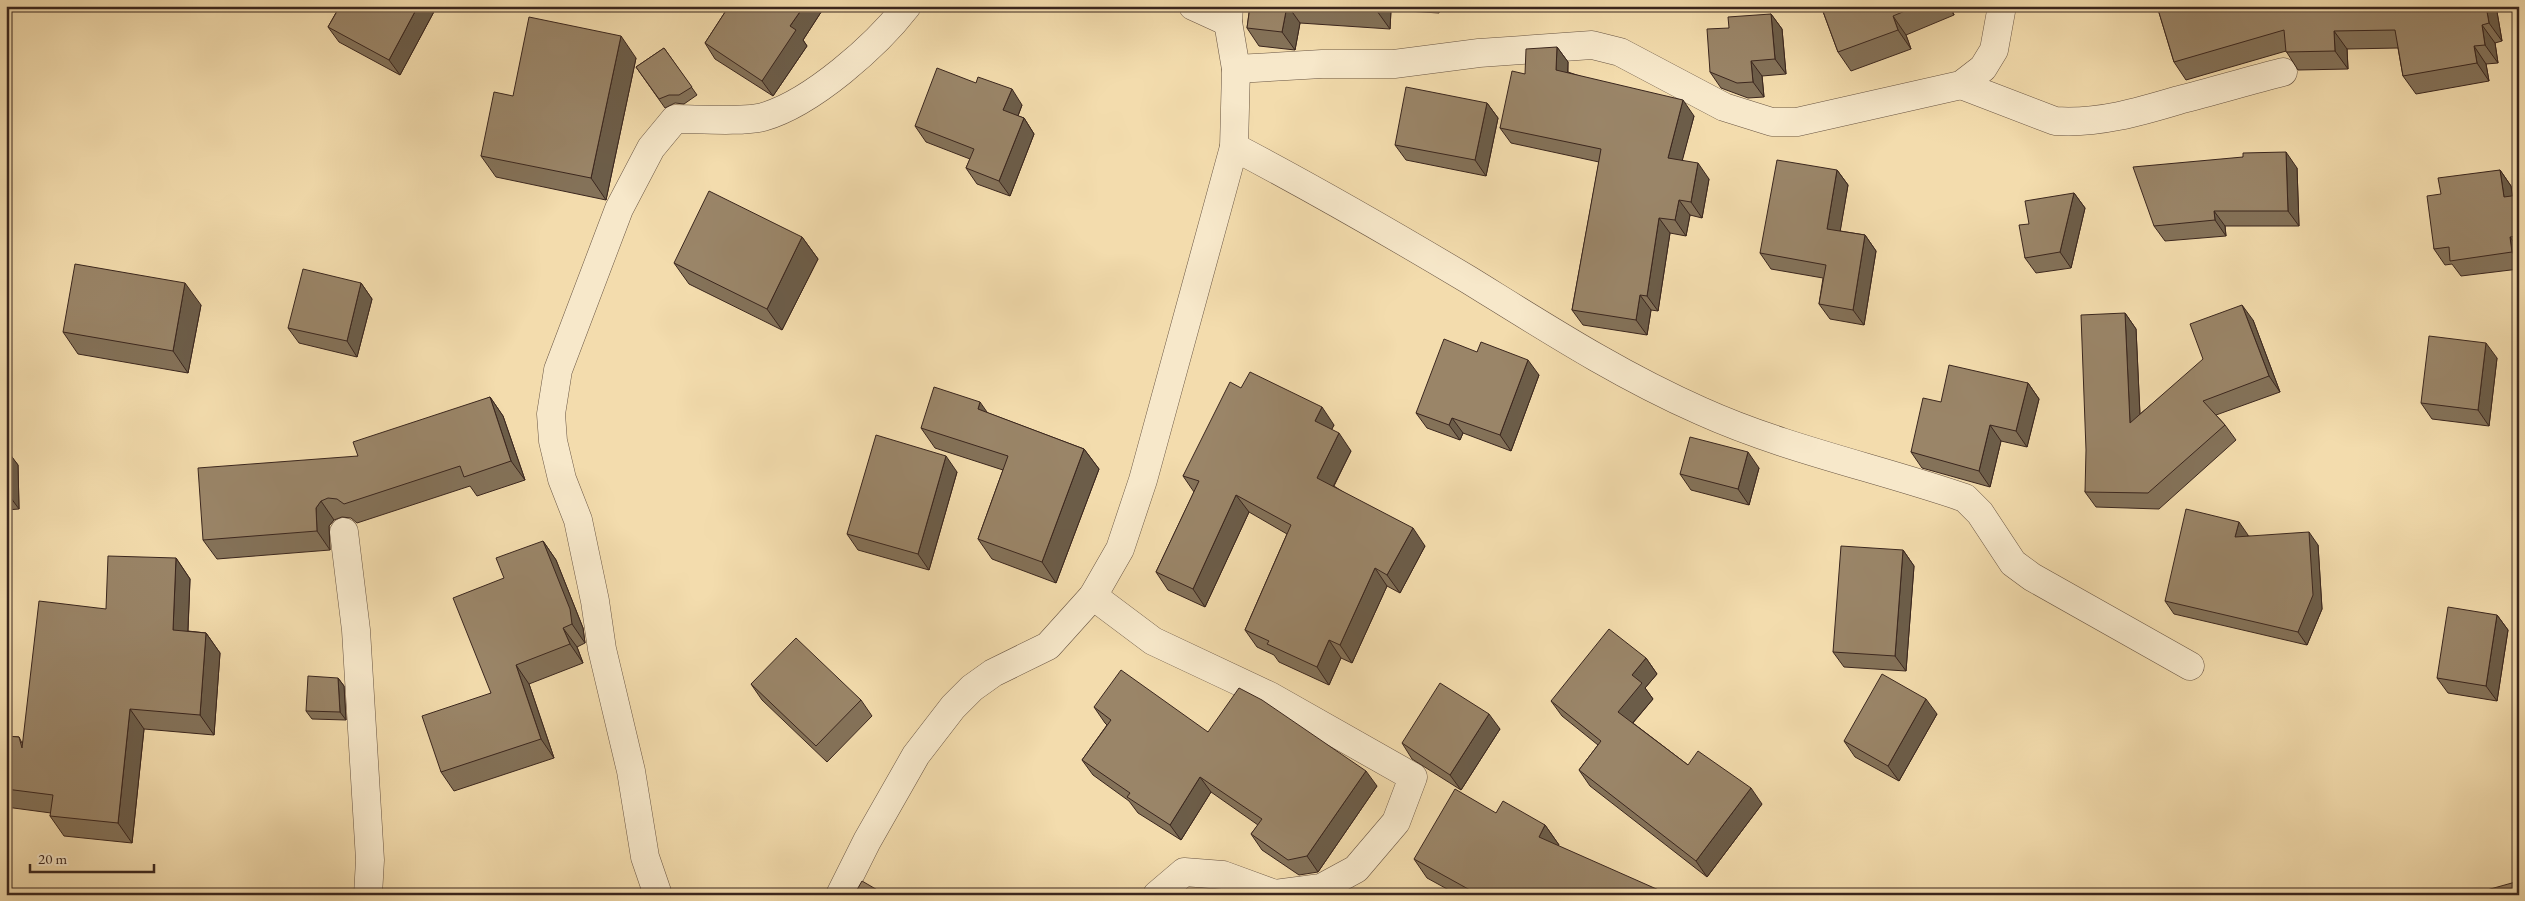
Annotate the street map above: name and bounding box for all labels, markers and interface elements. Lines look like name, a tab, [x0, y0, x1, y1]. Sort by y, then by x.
scale bar	[30, 841, 154, 873]
text: 20 m	[38, 849, 67, 868]

